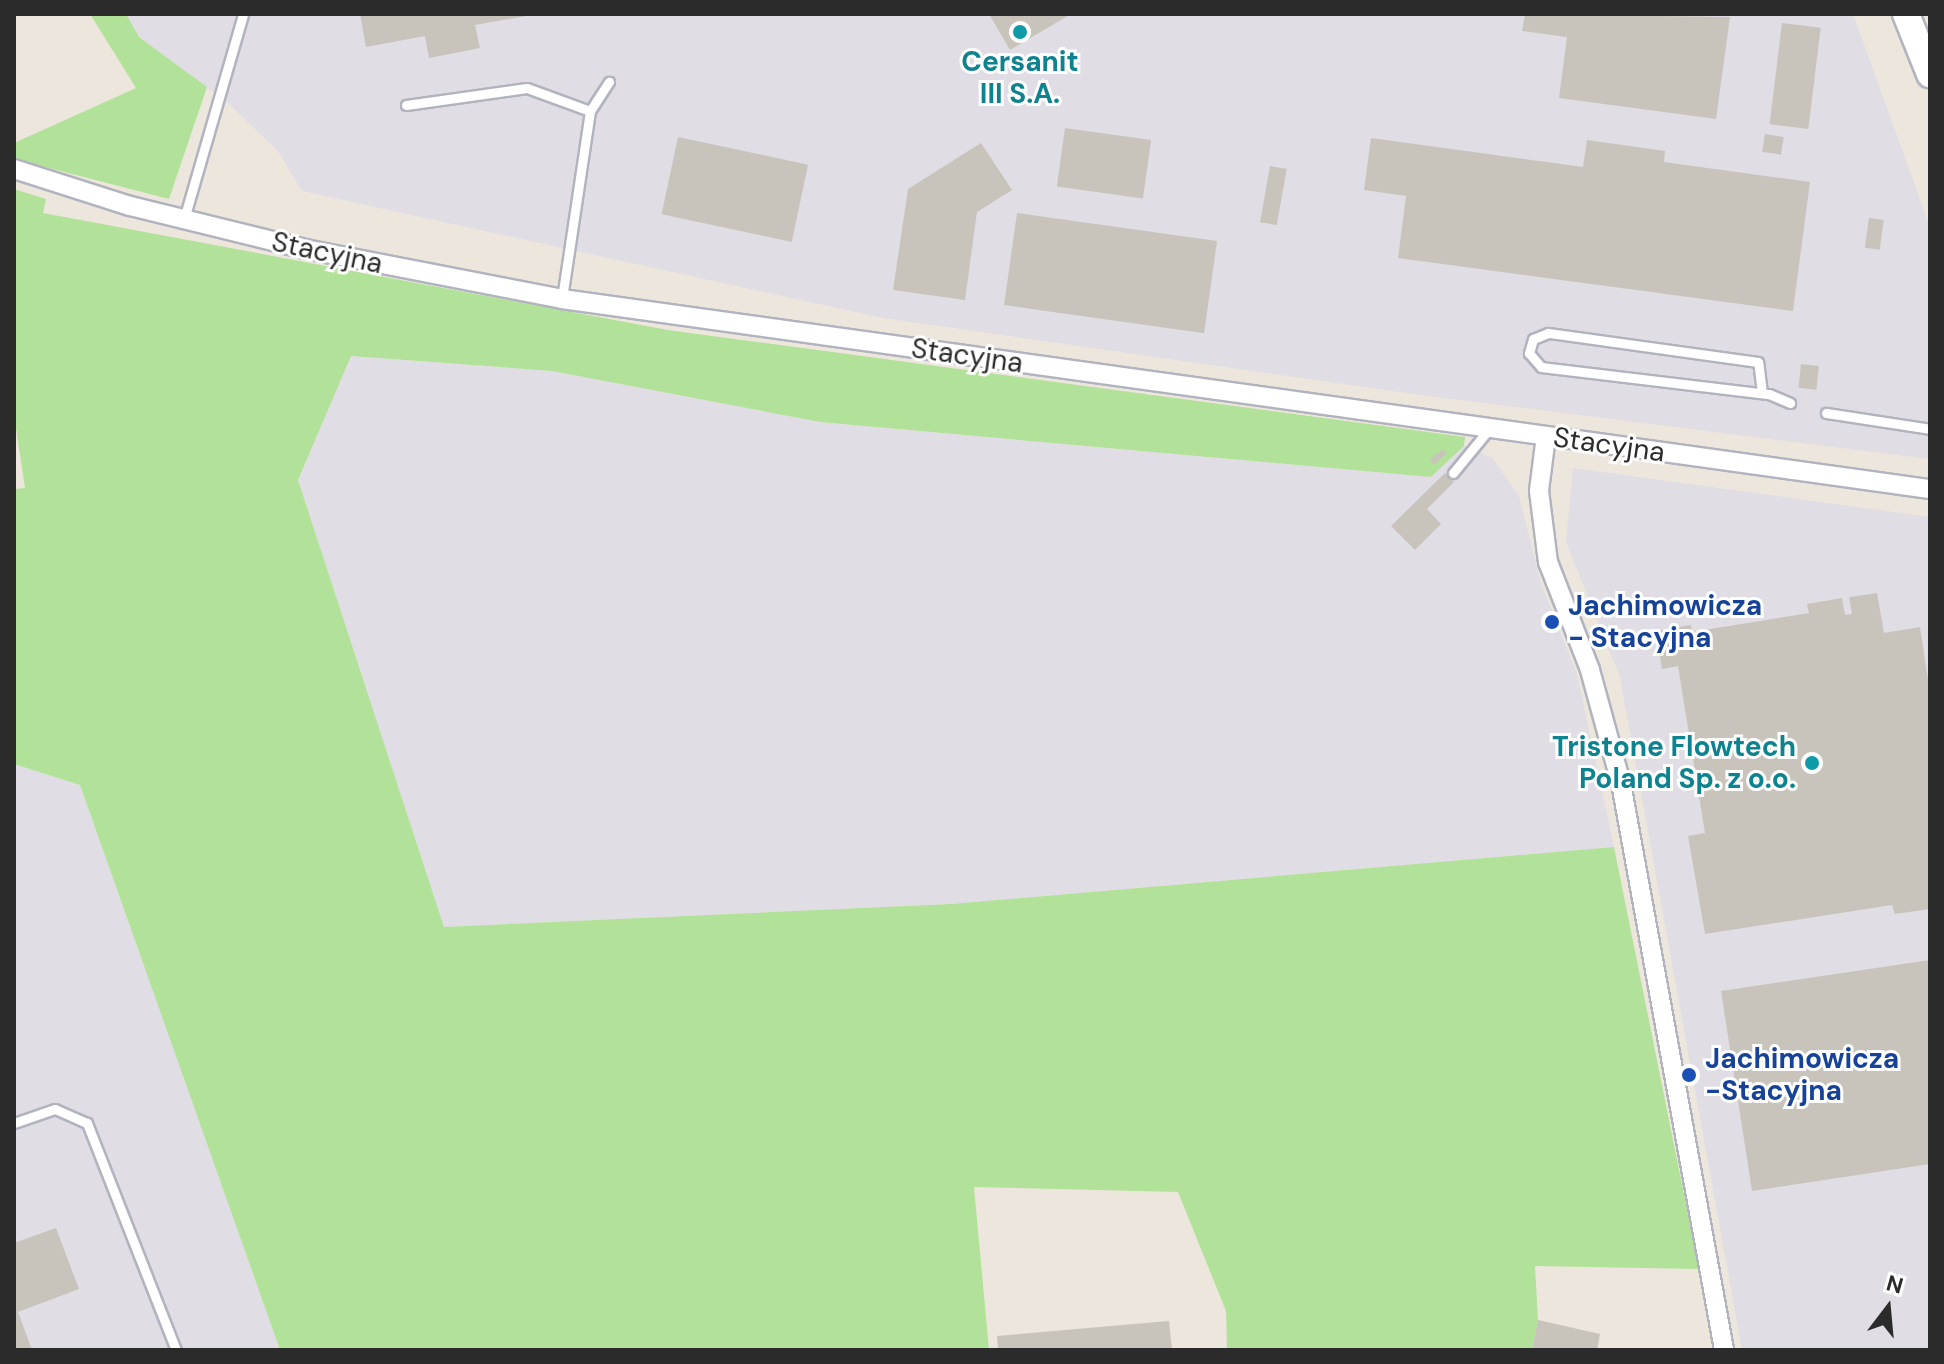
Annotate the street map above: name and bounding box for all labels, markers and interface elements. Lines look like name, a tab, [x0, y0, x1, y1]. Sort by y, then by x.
marker: Cersanit III S.A.	[1011, 23, 1029, 41]
place label: Cersanit III S.A.	[961, 45, 1079, 111]
street label: Stacyjna	[269, 225, 385, 281]
street label: Stacyjna	[909, 332, 1025, 380]
street label: Stacyjna	[1551, 421, 1667, 469]
place label: Jachimowicza - Stacyjna	[1568, 589, 1762, 655]
marker: Jachimowicza - Stacyjna	[1543, 613, 1561, 631]
place label: Tristone Flowtech Poland Sp. z o.o.	[1552, 730, 1796, 796]
marker: Tristone Flowtech Poland Sp. z o.o.	[1803, 754, 1821, 772]
place label: Jachimowicza -Stacyjna	[1705, 1042, 1899, 1108]
marker: Jachimowicza -Stacyjna	[1680, 1066, 1698, 1084]
north arrow	[1848, 1268, 1928, 1348]
text: N	[1883, 1268, 1906, 1301]

